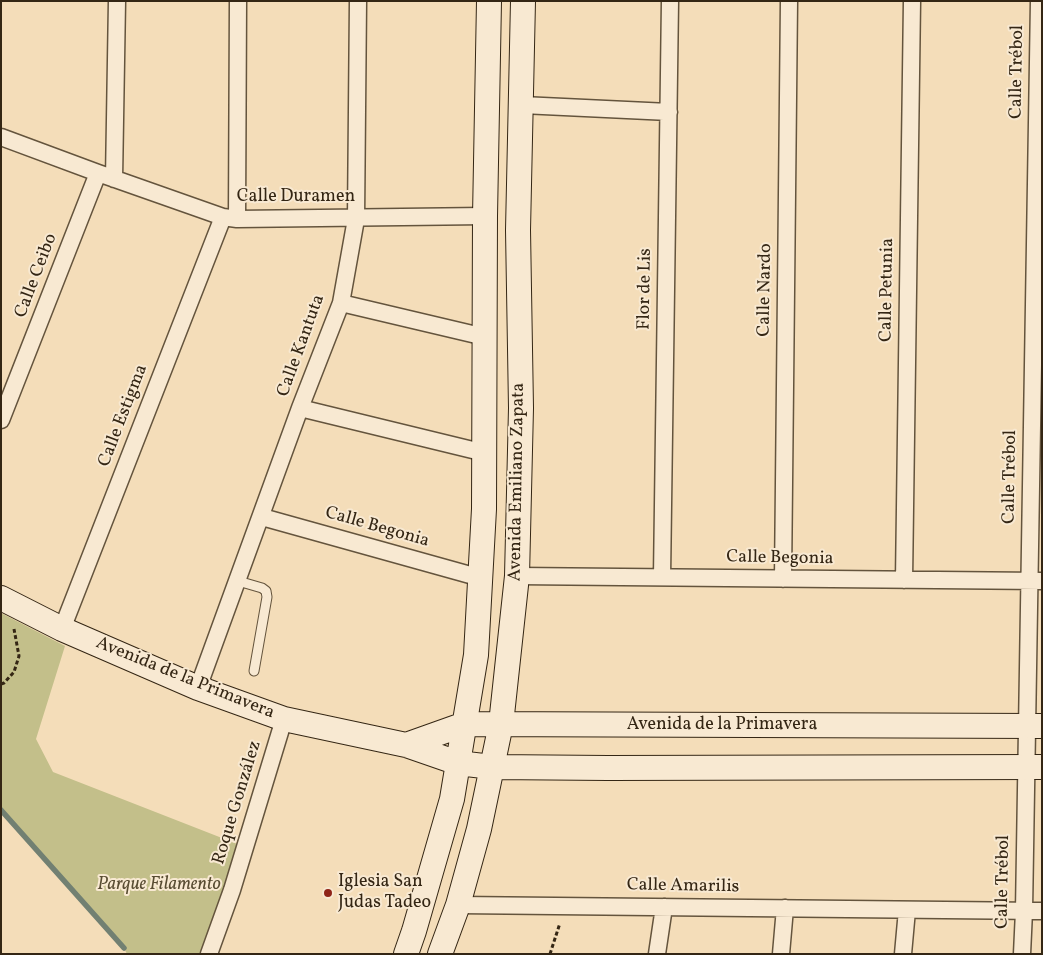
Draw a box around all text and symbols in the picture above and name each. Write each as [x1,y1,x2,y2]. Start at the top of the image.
street label: Calle Trébol [1006,25,1030,119]
street label: Calle Duramen [237,187,355,209]
street label: Calle Ceibo [11,231,63,321]
street label: Calle Petunia [876,238,900,342]
street label: Calle Nardo [754,243,778,337]
street label: Flor de Lis [634,248,658,330]
street label: Calle Kantuta [274,292,330,400]
street label: Calle Estigma [95,362,153,470]
street label: Avenida Emiliano Zapata [505,382,531,582]
street label: Calle Trébol [999,430,1023,524]
street label: Calle Begonia [322,503,432,553]
street label: Calle Begonia [726,547,834,571]
street label: Avenida de la Primavera [93,633,277,725]
street label: Avenida de la Primavera [627,715,817,737]
street label: Roque González [209,739,267,867]
street label: Calle Trébol [992,835,1016,929]
place label: Iglesia San Judas Tadeo [338,872,431,914]
park label: Parque Filamento [97,875,221,897]
street label: Calle Amarilis [626,875,740,899]
marker: Iglesia San Judas Tadeo [322,887,334,899]

